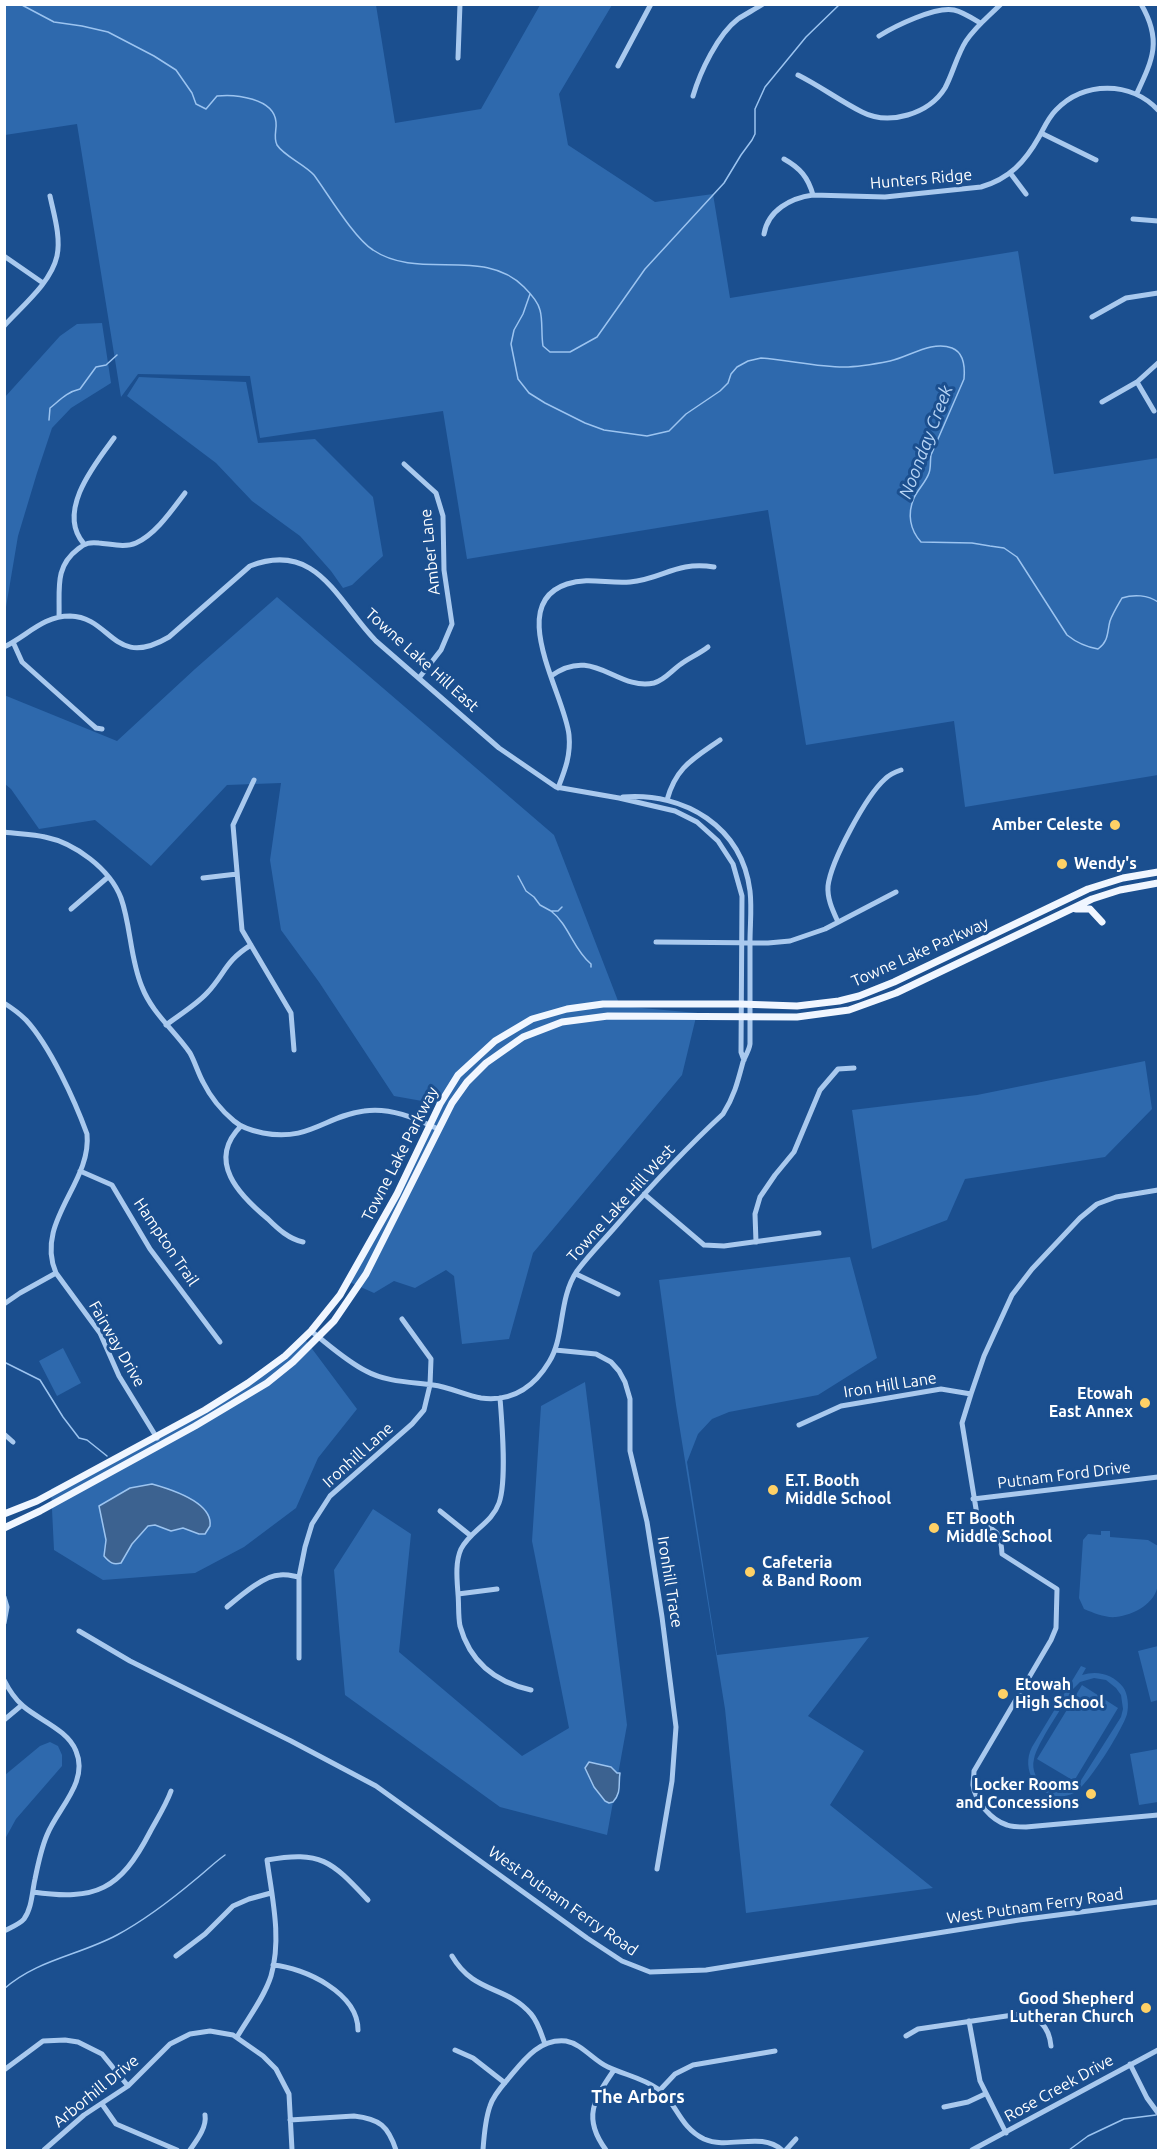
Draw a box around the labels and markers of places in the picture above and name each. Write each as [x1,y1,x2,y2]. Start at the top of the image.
place label: Amber Celeste [992,815,1103,835]
marker: Amber Celeste [1108,818,1122,832]
place label: Wendy's [1074,854,1137,874]
marker: Wendy's [1055,857,1069,871]
place label: Etowah East Annex [1049,1384,1133,1422]
marker: Etowah East Annex [1138,1396,1152,1410]
place label: E.T. Booth Middle School [785,1471,891,1509]
marker: E.T. Booth Middle School [766,1483,780,1497]
place label: ET Booth Middle School [946,1509,1052,1547]
marker: ET Booth Middle School [927,1521,941,1535]
place label: Cafeteria & Band Room [762,1553,862,1591]
marker: Cafeteria & Band Room [743,1565,757,1579]
place label: Etowah High School [1015,1675,1104,1713]
marker: Etowah High School [996,1687,1010,1701]
place label: Locker Rooms and Concessions [956,1775,1079,1813]
marker: Locker Rooms and Concessions [1084,1787,1098,1801]
place label: Good Shepherd Lutheran Church [1009,1989,1134,2027]
marker: Good Shepherd Lutheran Church [1139,2001,1153,2015]

